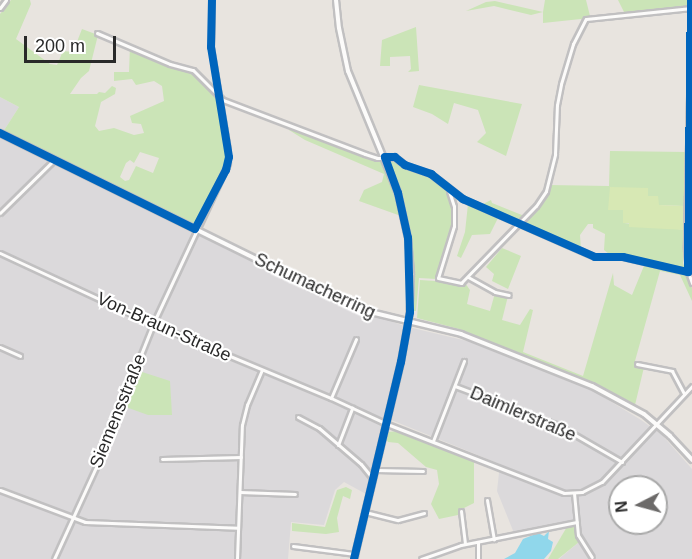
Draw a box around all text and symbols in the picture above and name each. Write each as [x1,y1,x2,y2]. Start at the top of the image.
scale bar [27,24,118,62]
text: 200 m [35,36,85,56]
street label: Schumacherring [251,249,379,323]
street label: Von-Braun-Straße [93,288,235,366]
street label: Siemensstraße [85,351,151,471]
street label: Daimlerstraße [467,382,579,446]
north arrow [608,475,668,535]
text: N [613,500,631,513]

